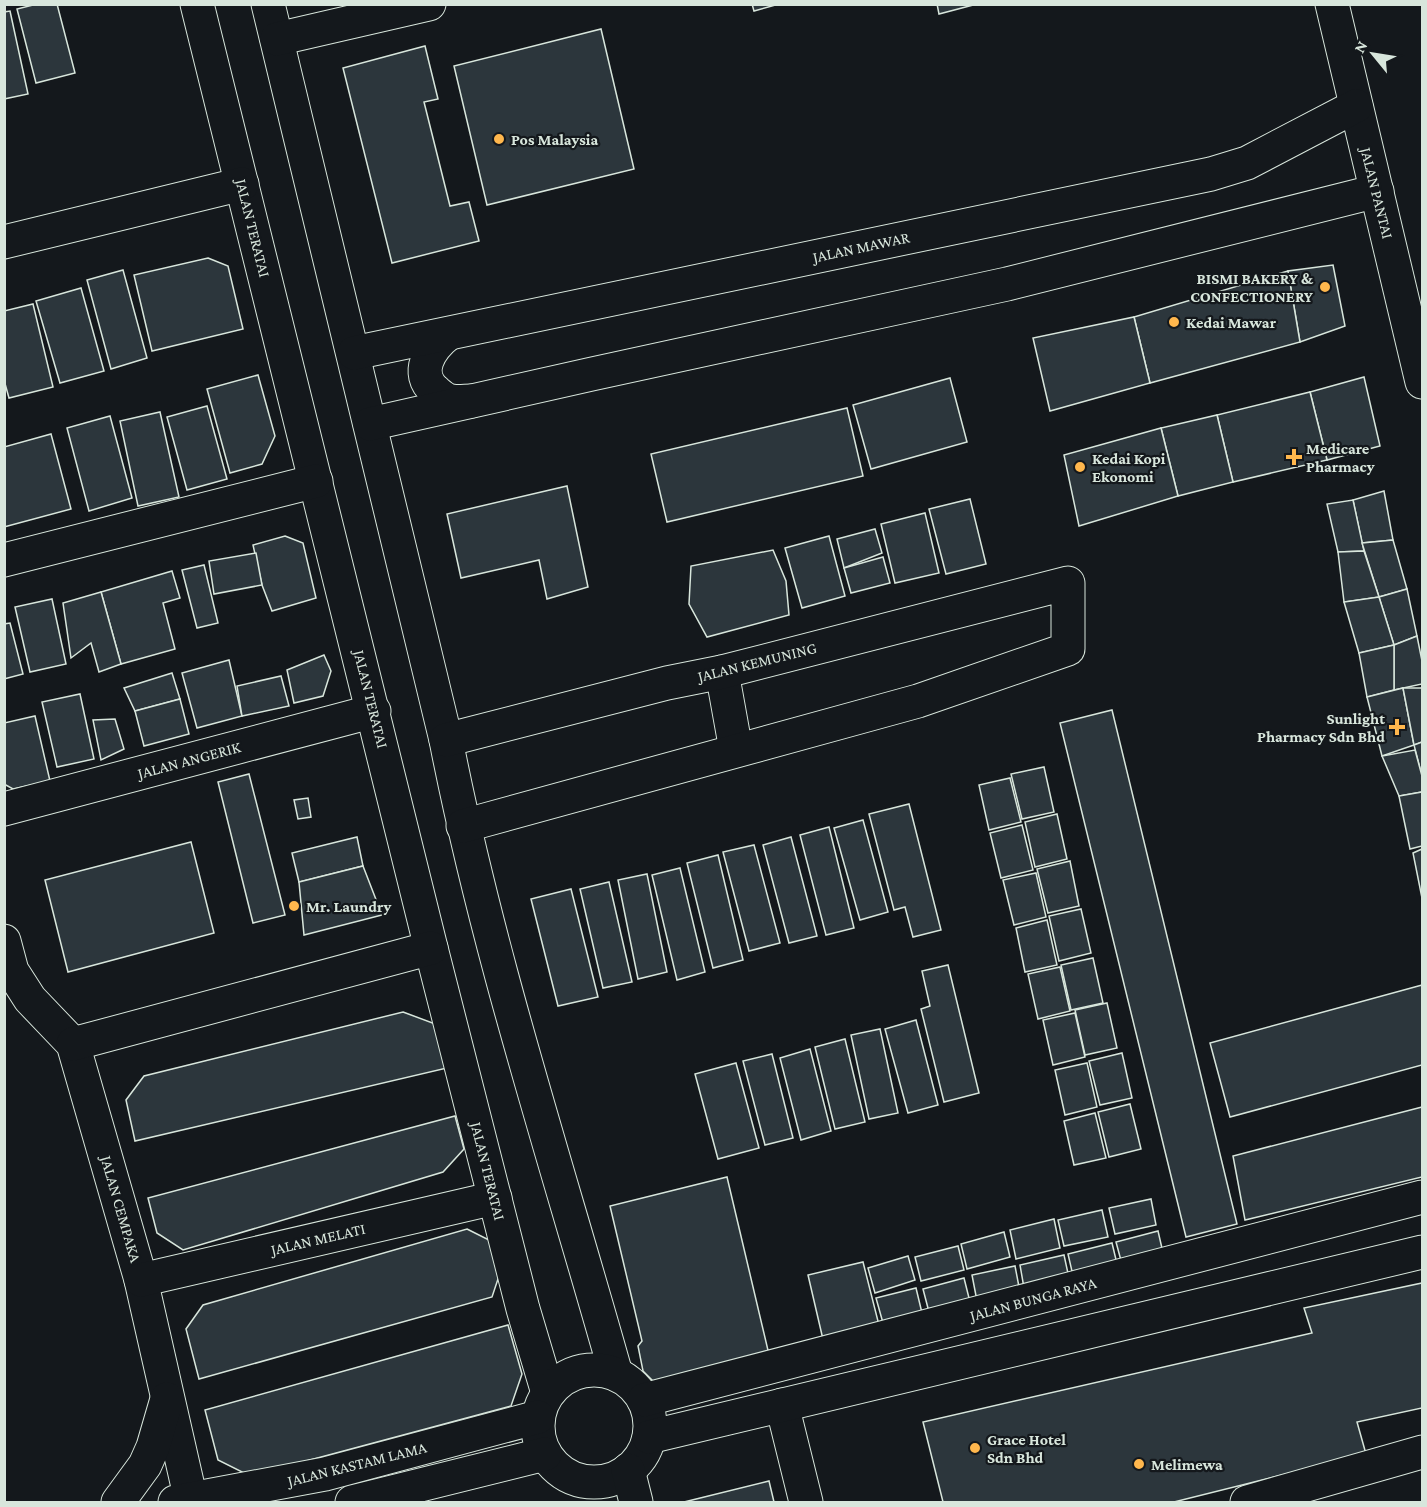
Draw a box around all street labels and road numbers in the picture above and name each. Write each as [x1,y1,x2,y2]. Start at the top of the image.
street label: JALAN PANTAI [1356,144,1397,241]
street label: JALAN TERATAI [231,175,273,279]
street label: JALAN MAWAR [809,228,911,267]
street label: JALAN KEMUNING [694,639,819,686]
street label: JALAN TERATAI [349,646,391,750]
street label: JALAN ANGERIK [134,738,243,783]
street label: JALAN TERATAI [466,1118,508,1222]
street label: JALAN CEMPAKA [96,1152,145,1266]
street label: JALAN MELATI [267,1220,367,1260]
street label: JALAN BUNGA RAYA [966,1274,1099,1326]
street label: JALAN KASTAM LAMA [284,1438,429,1491]

